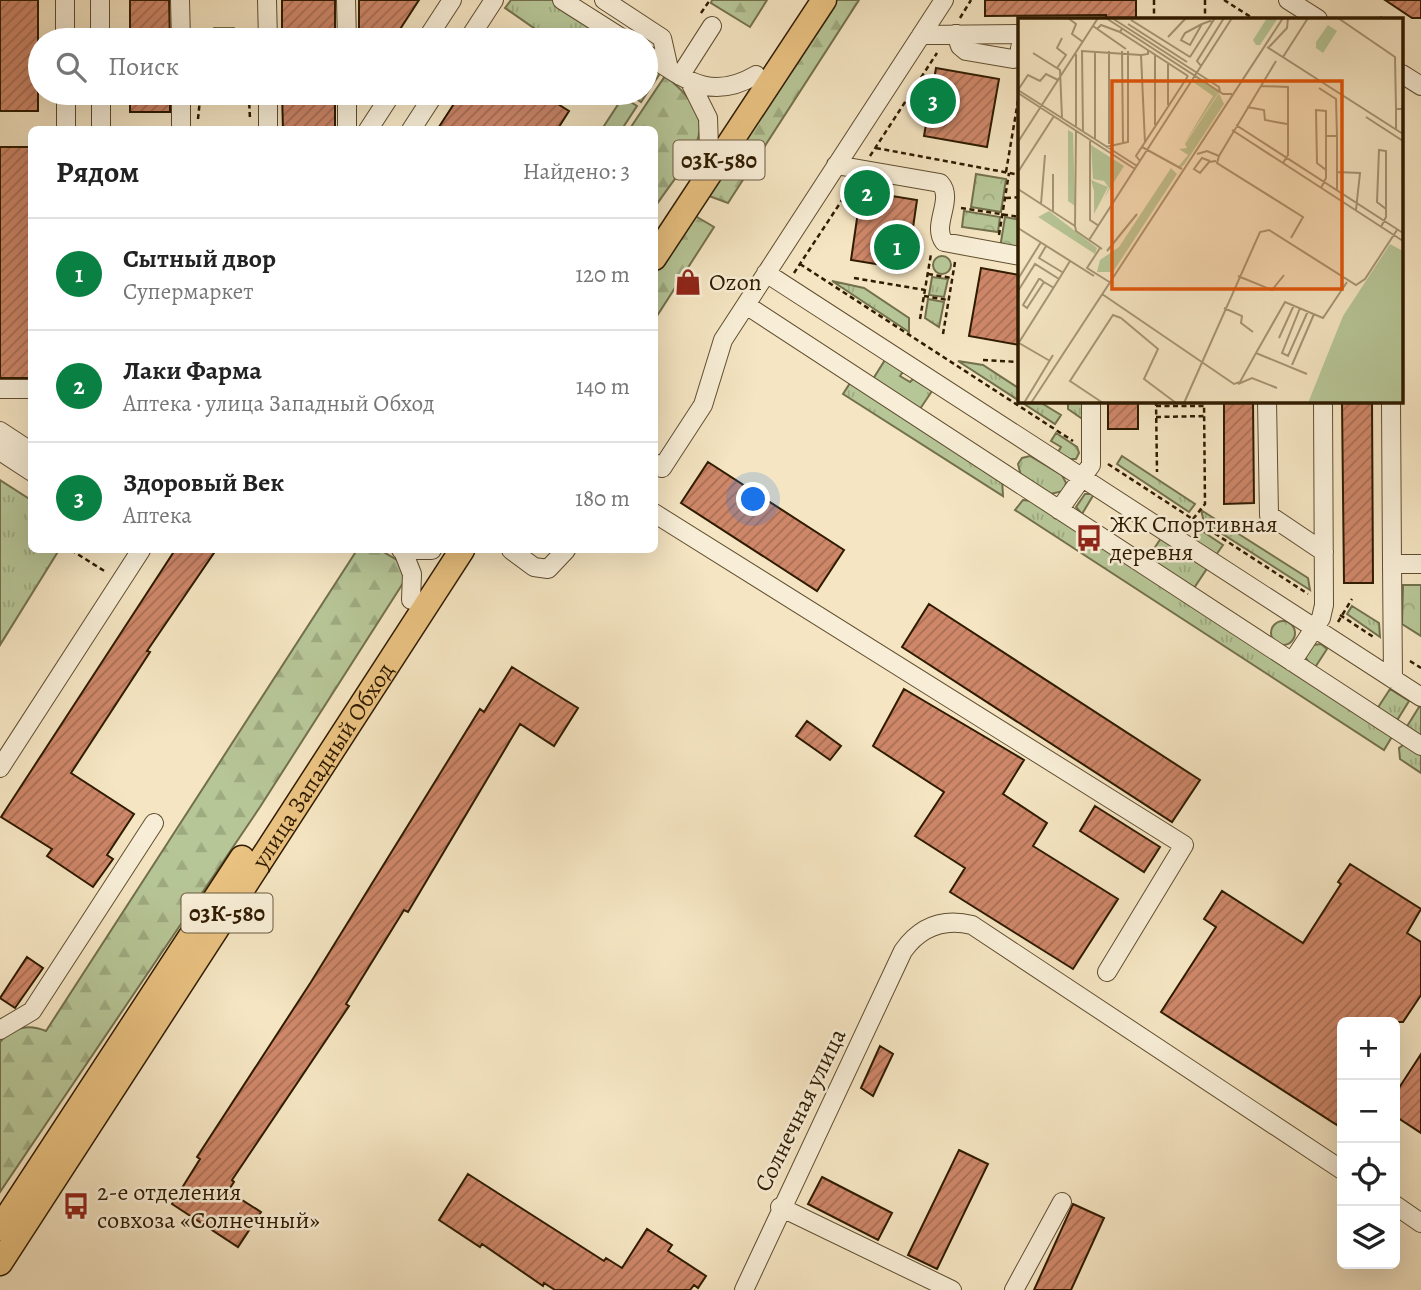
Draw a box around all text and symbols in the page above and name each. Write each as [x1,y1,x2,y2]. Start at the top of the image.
inset map [1018,18,1404,402]
search box [28,28,658,105]
icon: search [52,48,90,86]
text: Поиск [108,49,179,84]
pin: 3 [910,75,956,127]
road number: 03К-580 [674,140,764,180]
text: Рядом [56,152,139,192]
text: Найдено: 3 [523,156,630,187]
pin: 2 [844,167,890,219]
pin: 1 [874,221,920,273]
text: Сытный двор [123,241,276,276]
text: 1 [75,259,83,290]
text: 120 m [575,259,630,290]
place label: Ozon [709,266,762,298]
shop icon: Ozon [673,267,703,297]
text: Супермаркет [123,276,254,307]
text: Лаки Фарма [123,353,262,388]
text: 2 [73,371,85,402]
text: 140 m [576,371,630,402]
text: Аптека · улица Западный Обход [123,388,435,419]
text: Здоровый Век [123,465,284,500]
your location [736,482,770,516]
text: 3 [74,483,84,514]
text: 180 m [575,483,630,514]
text: Аптека [123,500,192,531]
place label: ЖК Спортивная деревня [1109,508,1278,568]
bus stop icon: ЖК Спортивная деревня [1074,523,1104,553]
street label: улица Западный Обход [243,656,401,875]
road number: 03К-580 [182,893,272,932]
map controls [1337,1017,1400,1269]
button: + [1337,1017,1400,1080]
street label: Солнечная улица [747,1023,853,1197]
button: − [1337,1080,1400,1143]
button: locate [1337,1143,1400,1206]
place label: 2-е отделения совхоза «Солнечный» [97,1176,320,1236]
bus stop icon: 2-е отделения совхоза «Солнечный» [61,1191,91,1221]
button: layers [1337,1206,1400,1269]

